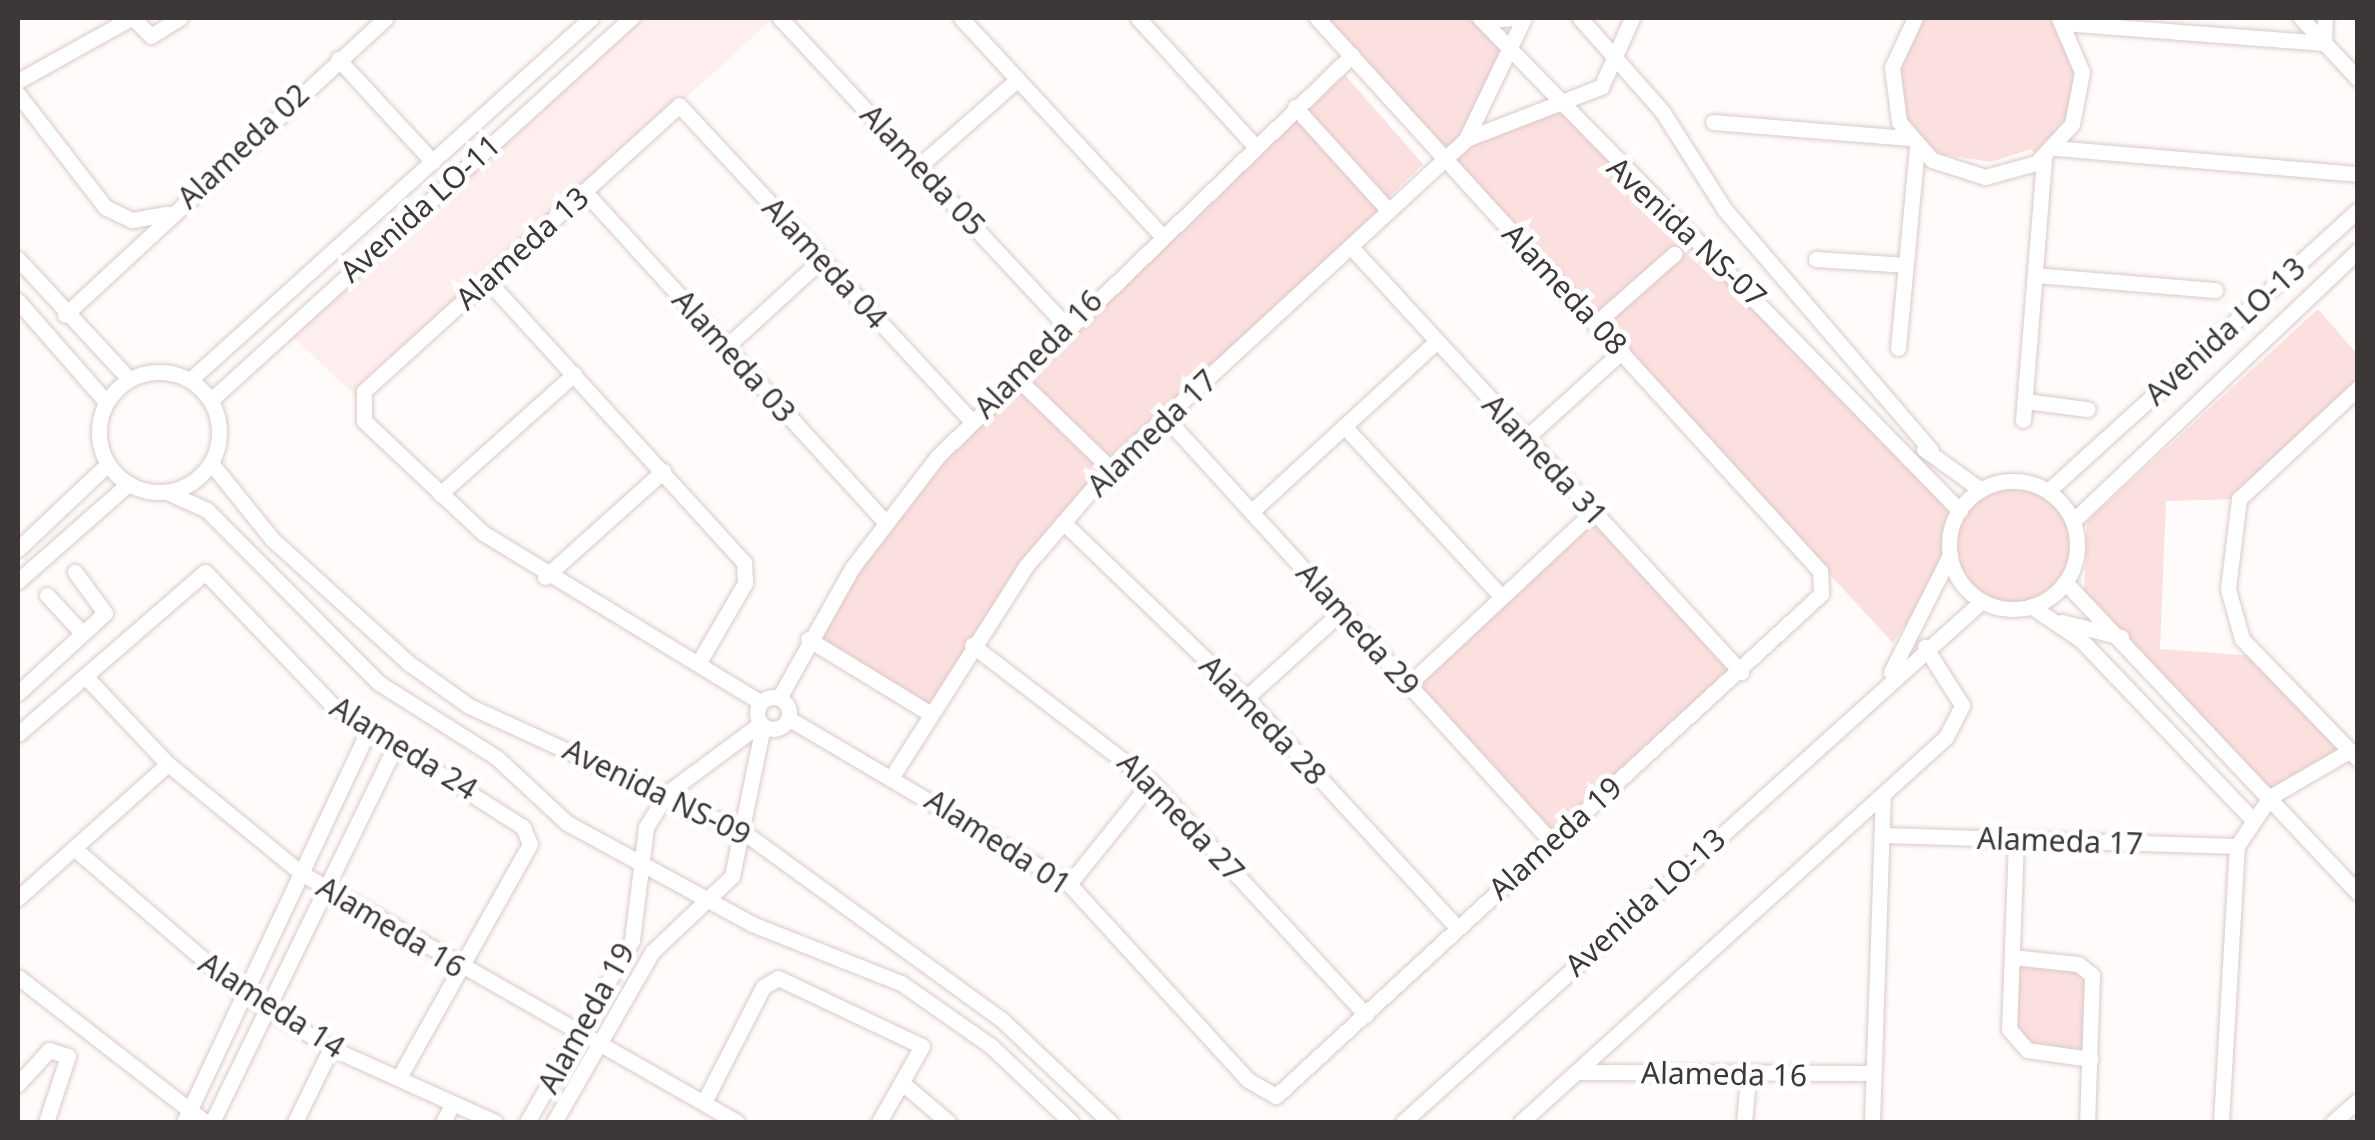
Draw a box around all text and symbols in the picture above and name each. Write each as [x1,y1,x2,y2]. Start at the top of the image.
street label: Alameda 02 [170,76,316,216]
street label: Alameda 05 [853,97,993,243]
street label: Avenida LO-11 [332,127,508,289]
street label: Avenida NS-07 [1600,149,1774,315]
street label: Alameda 13 [448,179,596,317]
street label: Alameda 04 [755,190,895,336]
street label: Alameda 08 [1495,216,1635,362]
street label: Avenida LO-13 [2137,250,2313,412]
street label: Alameda 03 [665,282,803,430]
street label: Alameda 16 [967,283,1109,425]
street label: Alameda 17 [1080,362,1224,504]
street label: Alameda 31 [1475,387,1615,533]
street label: Alameda 29 [1289,555,1427,703]
street label: Alameda 28 [1192,648,1334,792]
street label: Alameda 24 [324,689,484,807]
street label: Avenida NS-09 [557,731,757,853]
street label: Alameda 27 [1110,745,1252,889]
street label: Alameda 19 [1481,769,1629,907]
street label: Alameda 01 [919,782,1077,902]
street label: Alameda 17 [1976,820,2144,862]
street label: Avenida LO-13 [1557,821,1733,983]
street label: Alameda 16 [311,869,471,985]
street label: Alameda 19 [530,937,642,1099]
street label: Alameda 14 [193,945,351,1065]
street label: Alameda 16 [1641,1055,1807,1093]

